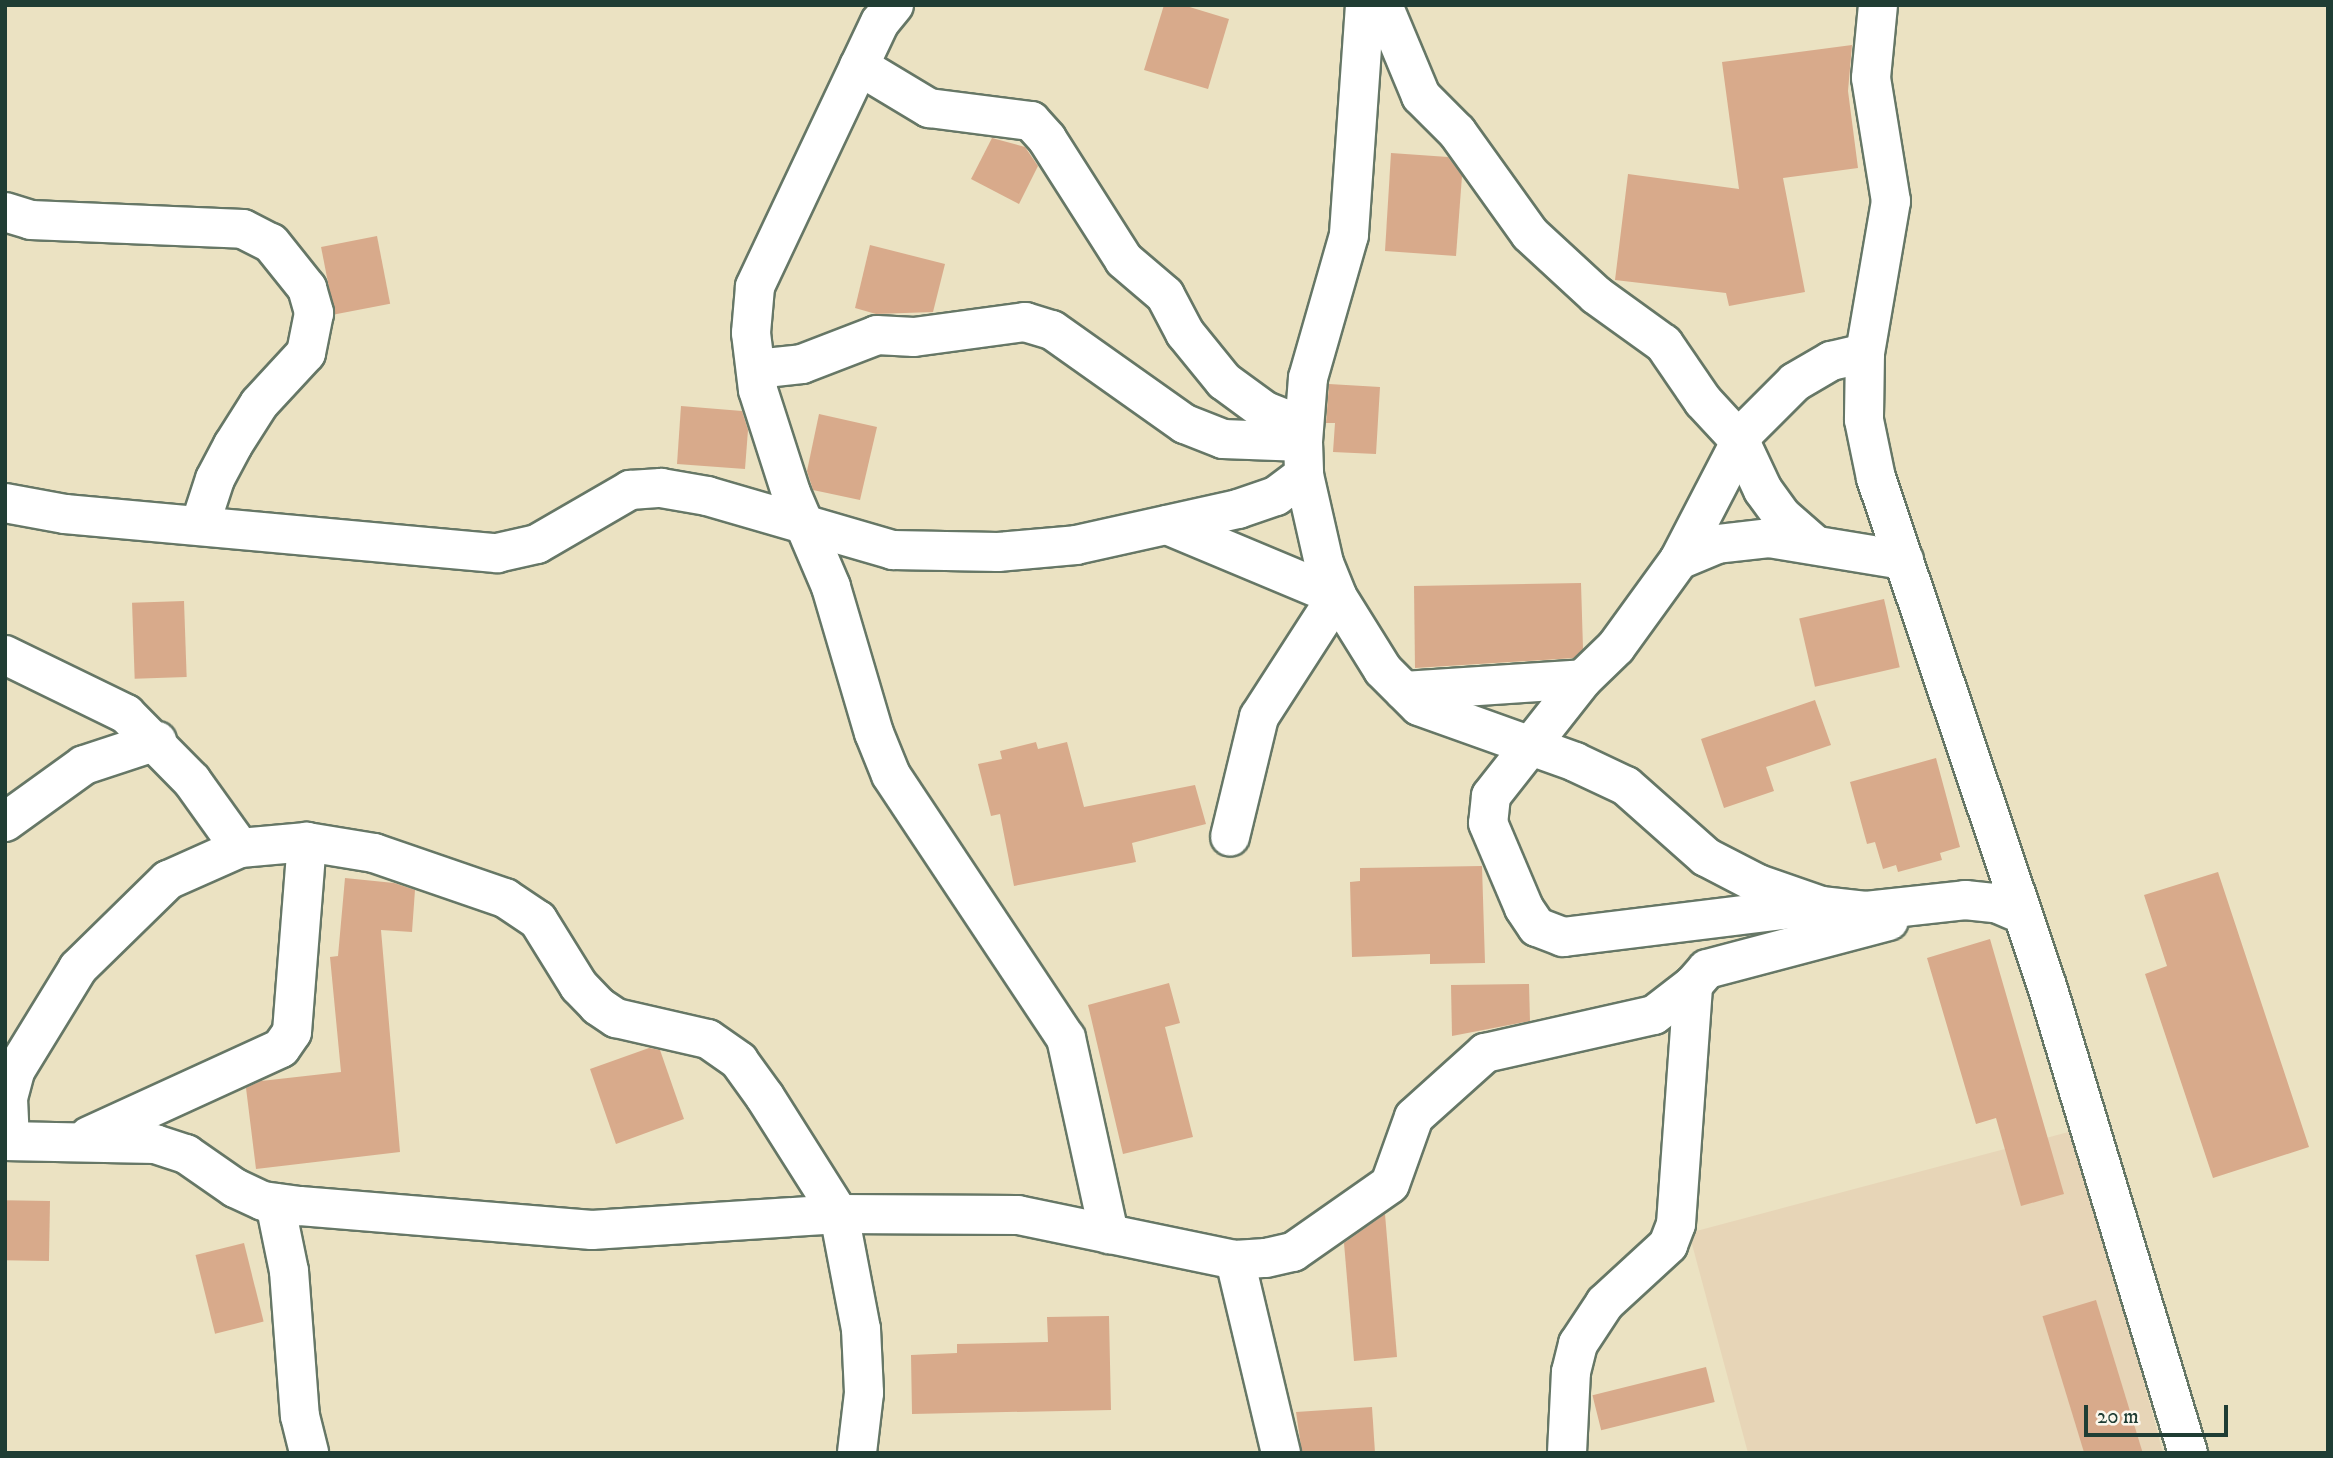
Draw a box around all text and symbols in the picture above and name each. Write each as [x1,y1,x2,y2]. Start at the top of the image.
scale bar [2088,1392,2232,1436]
text: 20 m [2097,1404,2139,1430]

